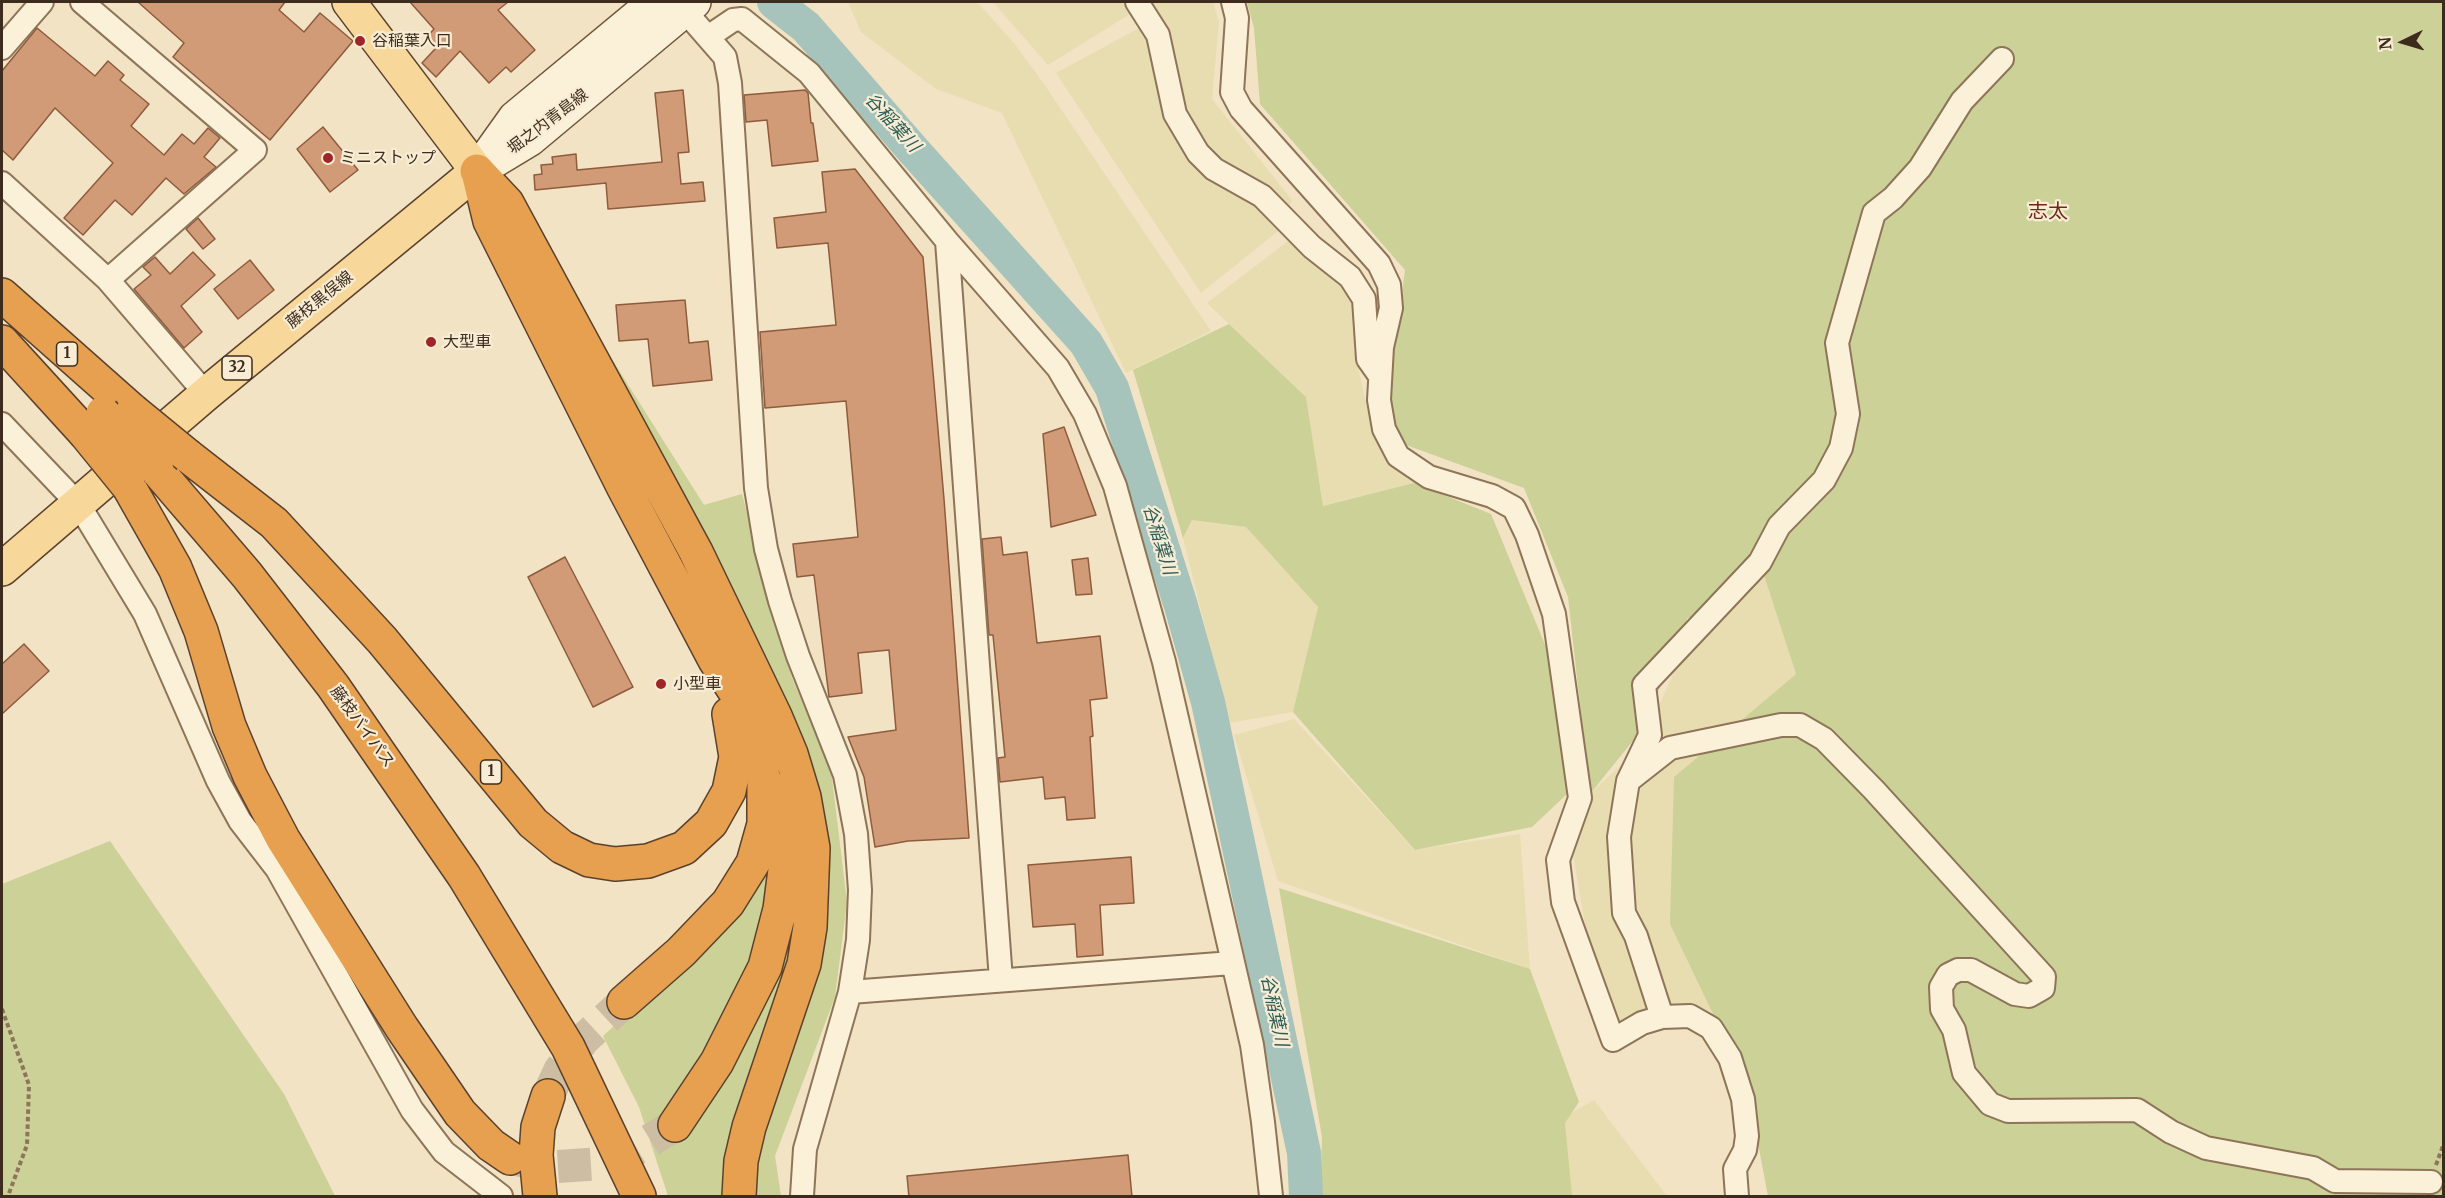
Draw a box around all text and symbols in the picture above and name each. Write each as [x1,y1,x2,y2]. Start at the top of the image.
north arrow [2373,12,2433,72]
place label: 谷稲葉入口 [372,31,452,51]
marker: 谷稲葉入口 [353,34,367,48]
text: N [2375,36,2396,51]
street label: 堀之内青島線 [504,85,592,159]
water label: 谷稲葉川 [860,89,924,157]
place label: ミニストップ [340,148,436,168]
marker: ミニストップ [321,151,335,165]
district label: 志太 [2028,200,2068,224]
street label: 藤枝黒俣線 [283,267,357,333]
place label: 大型車 [443,332,491,352]
marker: 大型車 [424,335,438,349]
road number: 1 [56,342,78,366]
road number: 32 [222,356,252,380]
water label: 谷稲葉川 [1138,502,1180,578]
place label: 小型車 [673,674,721,694]
marker: 小型車 [654,677,668,691]
street label: 藤枝バイパス [326,683,398,771]
road number: 1 [480,760,502,784]
water label: 谷稲葉川 [1256,974,1292,1048]

